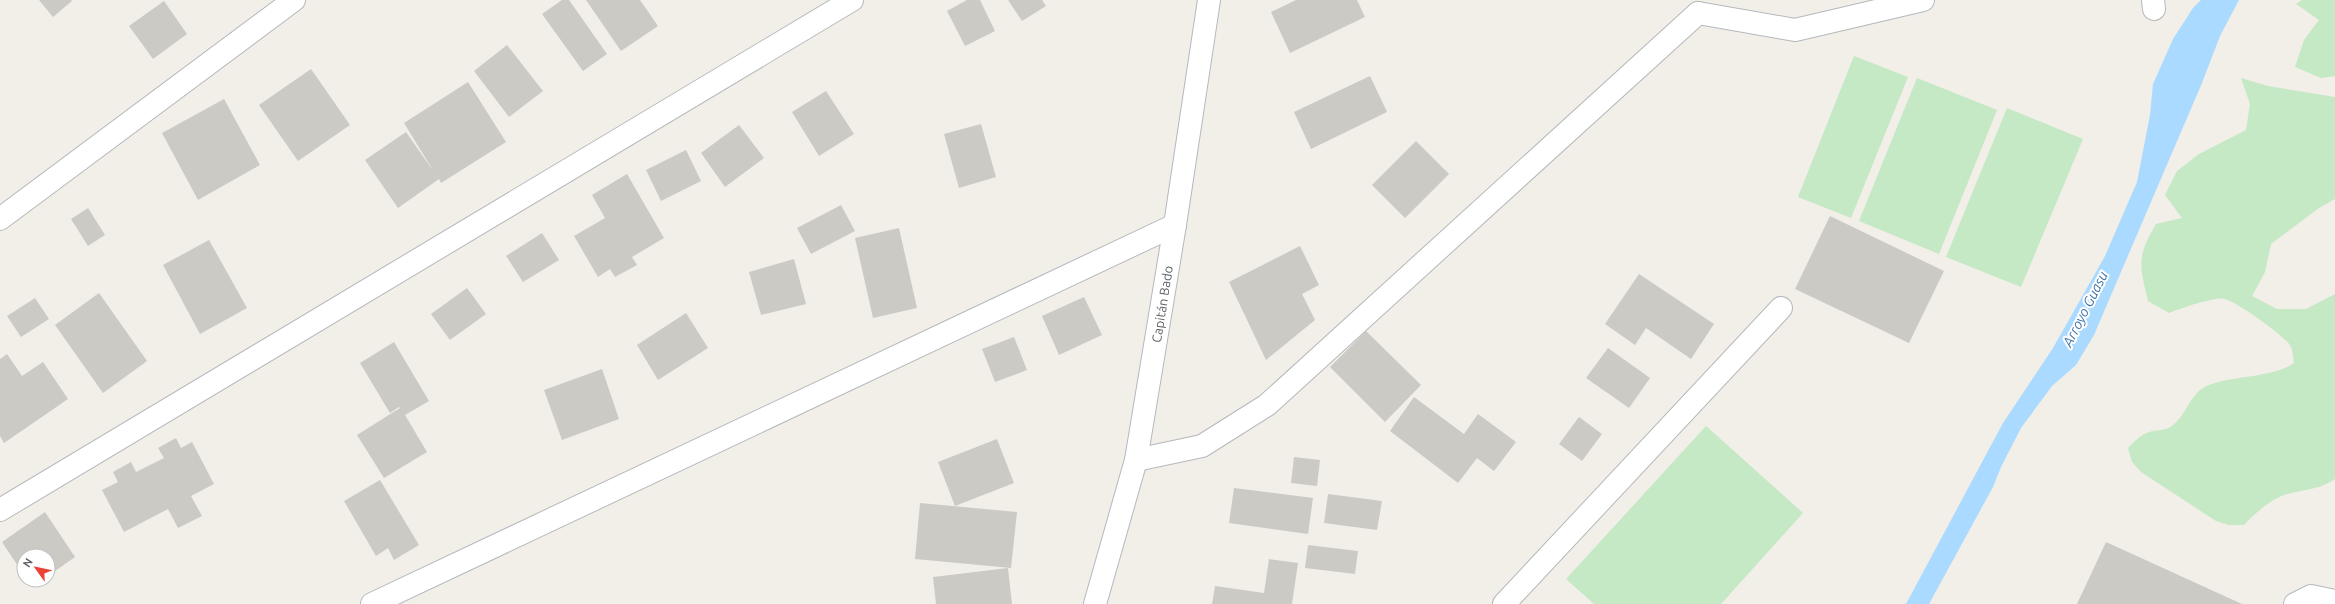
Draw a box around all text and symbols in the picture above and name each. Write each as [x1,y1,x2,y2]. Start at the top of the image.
street label: Capitán Bado [1149,265,1175,343]
water label: Arroyo Guasu [2059,268,2111,350]
north arrow [16,548,56,588]
text: N [20,556,35,569]

